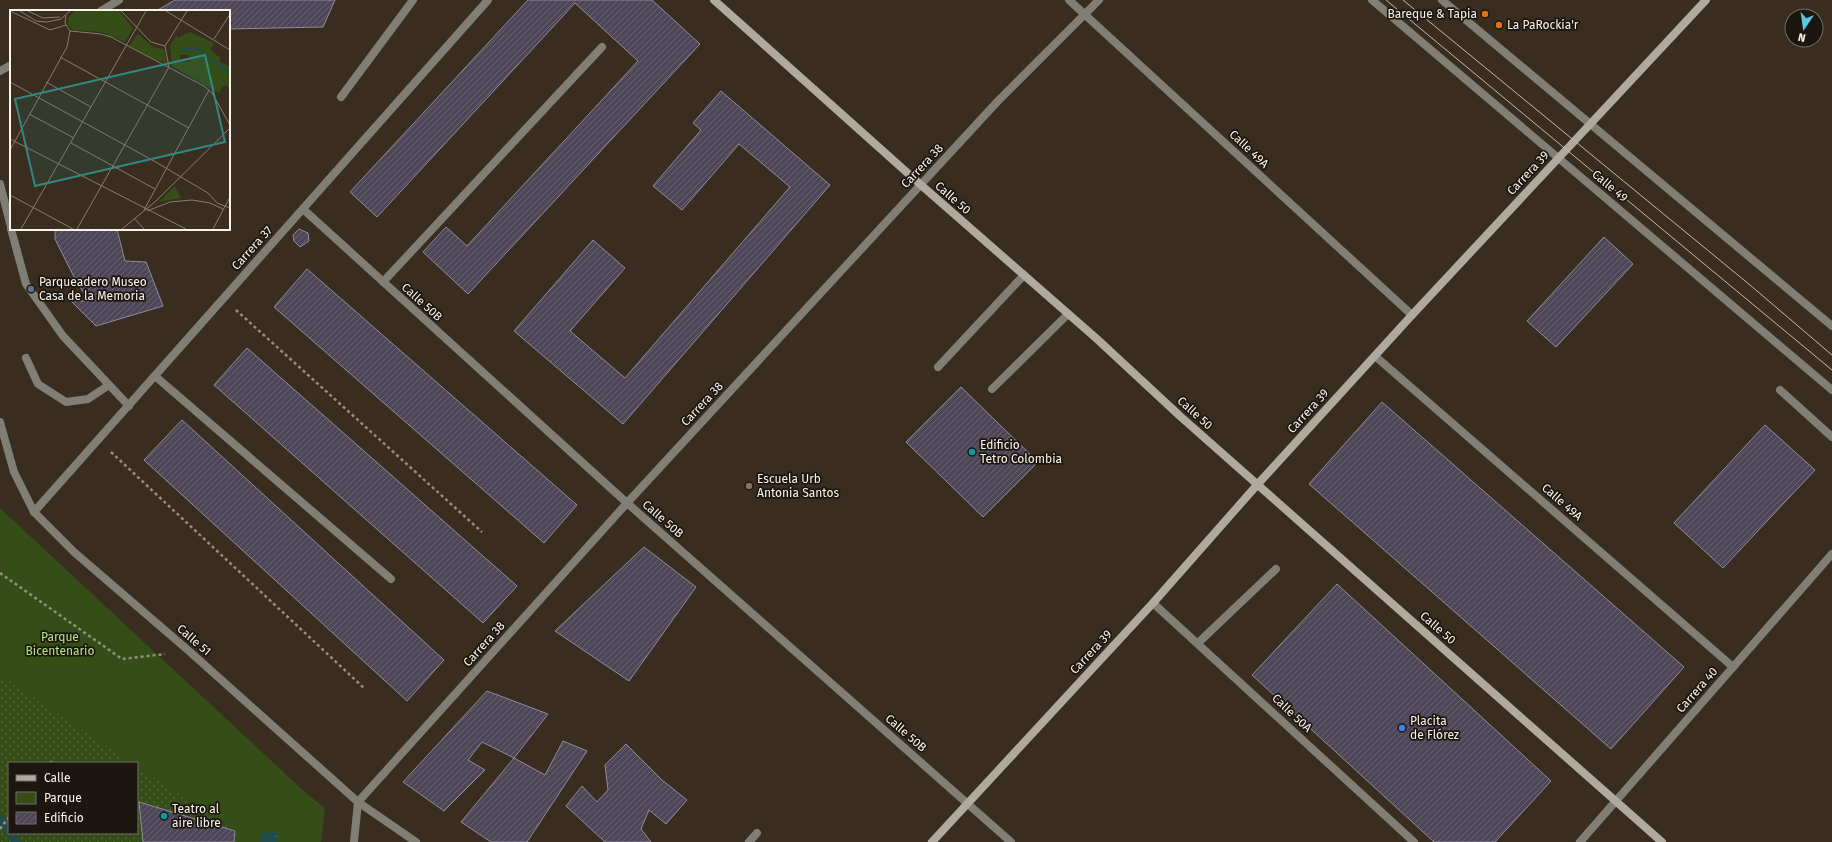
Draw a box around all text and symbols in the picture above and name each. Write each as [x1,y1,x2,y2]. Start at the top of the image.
place label: Bareque & Tapia [1387,7,1477,21]
north arrow [1784,8,1824,48]
marker: Bareque & Tapia [1480,9,1490,19]
inset map [10,10,230,230]
place label: La PaRockia'r [1507,18,1579,32]
marker: La PaRockia'r [1494,20,1504,30]
text: N [1797,30,1807,44]
street label: Calle 49A [1226,127,1272,171]
street label: Carrera 38 [898,141,946,191]
street label: Carrera 39 [1504,148,1552,198]
street label: Calle 49 [1589,167,1631,205]
street label: Calle 50 [932,179,974,217]
street label: Carrera 37 [229,223,275,273]
place label: Parqueadero Museo Casa de la Memoria [39,275,147,303]
street label: Calle 50B [399,280,445,324]
marker: Parqueadero Museo Casa de la Memoria [26,284,36,294]
street label: Carrera 38 [678,379,726,429]
street label: Carrera 39 [1285,386,1331,436]
street label: Calle 50 [1175,394,1216,433]
place label: Edificio Tetro Colombia [980,438,1062,466]
marker: Edificio Tetro Colombia [967,447,977,457]
place label: Escuela Urb Antonia Santos [757,472,839,500]
marker: Escuela Urb Antonia Santos [744,481,754,491]
street label: Calle 49A [1539,481,1585,523]
street label: Calle 50B [640,497,686,541]
street label: Calle 50 [1417,609,1459,647]
street label: Carrera 38 [460,619,508,669]
street label: Calle 51 [174,621,214,659]
street label: Carrera 39 [1067,627,1115,677]
park label: Parque Bicentenario [25,630,95,658]
street label: Carrera 40 [1673,664,1721,716]
street label: Calle 50A [1269,691,1315,735]
street label: Calle 50B [883,711,929,755]
place label: Placita de Flórez [1410,714,1459,742]
marker: Placita de Flórez [1397,723,1407,733]
legend [8,762,138,834]
text: Calle [44,771,71,785]
text: Parque [44,791,82,805]
place label: Teatro al aire libre [172,802,221,830]
text: Edificio [44,811,84,825]
marker: Teatro al aire libre [159,811,169,821]

